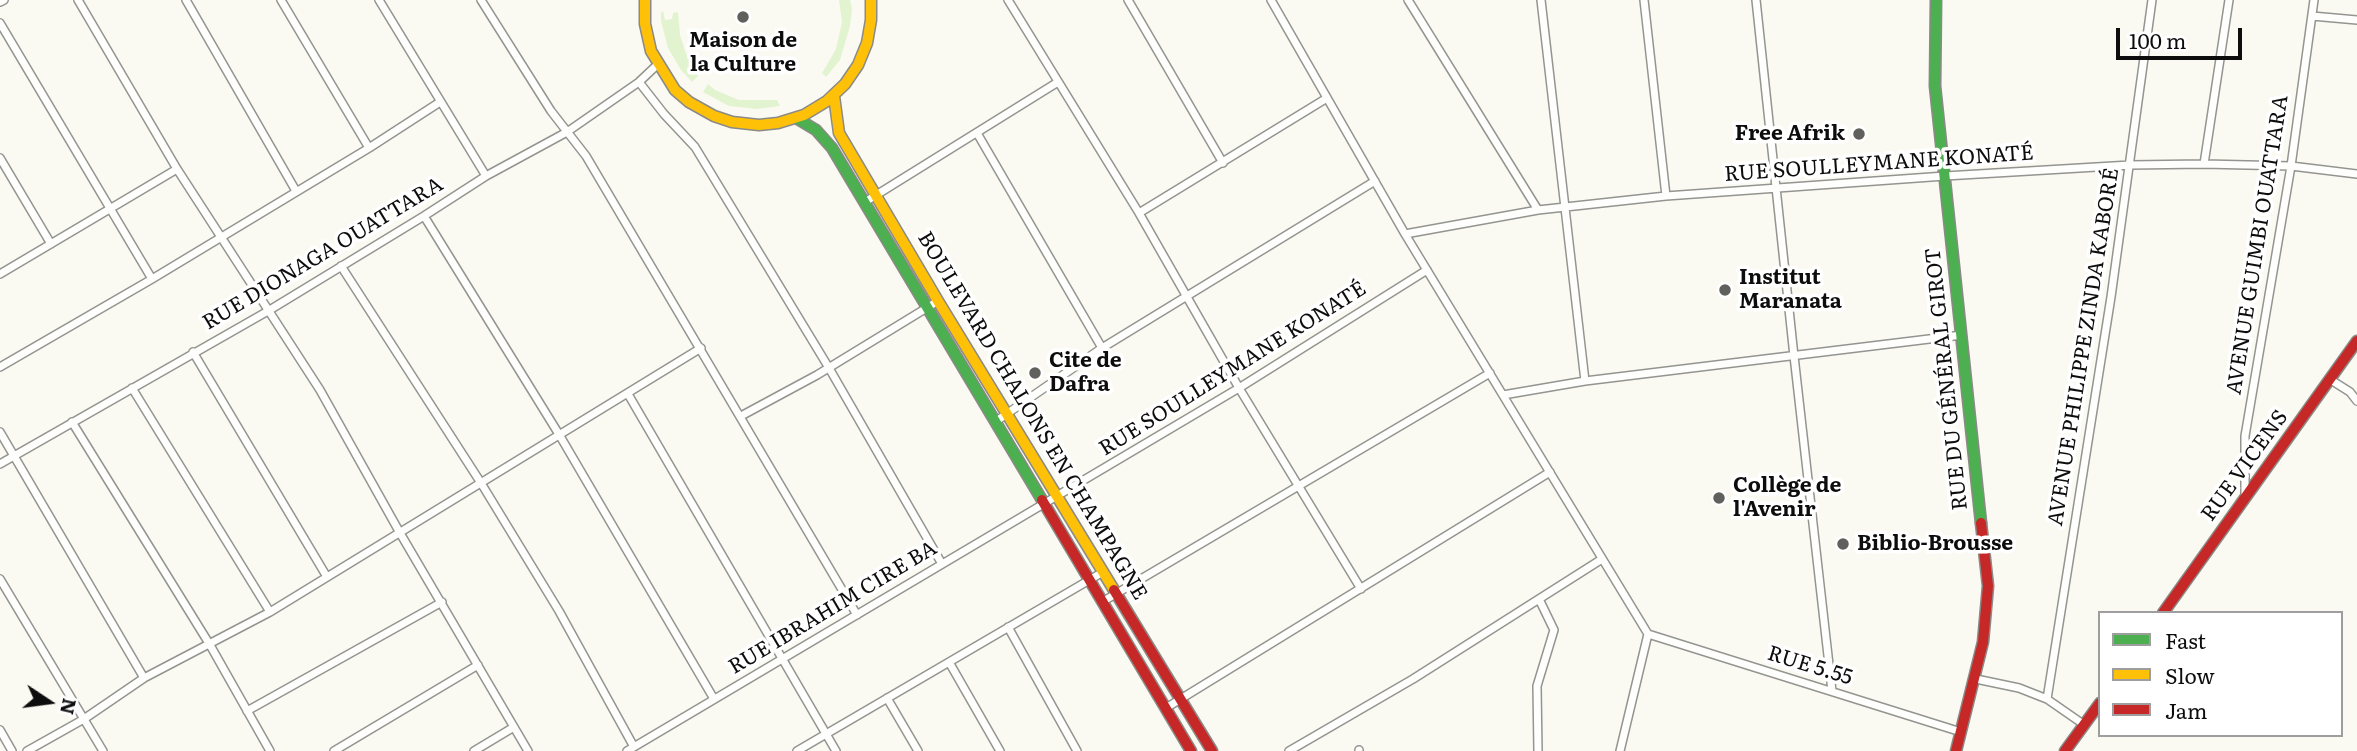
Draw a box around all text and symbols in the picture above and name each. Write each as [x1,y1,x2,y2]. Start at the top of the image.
marker: Maison de la Culture [735,9,751,25]
scale bar [2119,14,2245,58]
text: 100 m [2129,24,2186,55]
place label: Maison de la Culture [689,28,797,78]
street label: AVENUE GUIMBI OUATTARA [2222,93,2294,397]
place label: Free Afrik [1735,121,1845,147]
marker: Free Afrik [1851,126,1867,142]
street label: RUE SOULLEYMANE KONATÉ [1724,141,2034,187]
street label: AVENUE PHILIPPE ZINDA KABORÉ [2043,166,2125,528]
street label: RUE DIONAGA OUATTARA [198,172,448,336]
street label: BOULEVARD CHALONS EN CHAMPAGNE [912,227,1152,605]
street label: RUE DU GÉNÉRAL GIROT [1921,247,1973,511]
place label: Institut Maranata [1739,265,1842,315]
street label: RUE SOULLEYMANE KONATÉ [1095,276,1371,462]
marker: Institut Maranata [1717,282,1733,298]
place label: Cite de Dafra [1049,348,1122,398]
marker: Cite de Dafra [1027,365,1043,381]
street label: RUE VICENS [2196,406,2294,526]
place label: Collège de l'Avenir [1733,473,1841,523]
marker: Collège de l'Avenir [1711,490,1727,506]
place label: Biblio-Brousse [1857,531,2013,557]
street label: RUE IBRAHIM CIRE BA [724,536,942,680]
marker: Biblio-Brousse [1835,536,1851,552]
legend [2098,611,2343,737]
text: Fast [2165,624,2206,655]
street label: RUE 5.55 [1764,641,1856,691]
text: Slow [2165,659,2215,690]
north arrow [14,667,84,737]
text: Jam [2165,694,2207,725]
text: N [54,696,85,718]

